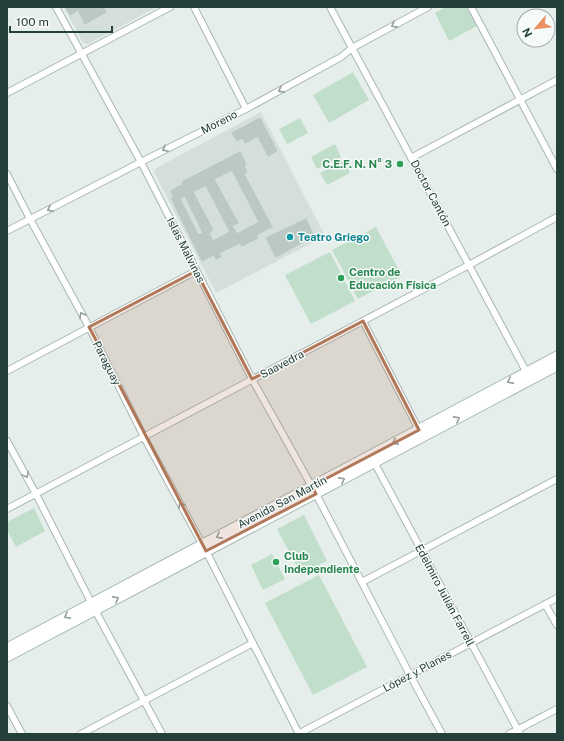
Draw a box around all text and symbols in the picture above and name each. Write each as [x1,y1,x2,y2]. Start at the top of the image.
scale bar [10,8,112,34]
north arrow [516,8,556,48]
text: 100 m [16,15,49,29]
one-way arrow [390,21,398,28]
text: N [520,26,534,39]
one-way arrow [278,85,285,92]
street label: Moreno [199,108,239,136]
one-way arrow [162,144,170,152]
place label: C.E.F. N. N° 3 [322,158,392,170]
street label: Doctor Cantón [408,158,454,228]
marker: C.E.F. N. N° 3 [395,159,405,169]
one-way arrow [47,204,54,212]
street label: Islas Malvinas [164,215,208,285]
place label: Teatro Griego [298,231,369,243]
marker: Teatro Griego [285,232,295,242]
place label: Centro de Educación Física [349,266,436,291]
marker: Centro de Educación Física [336,273,346,283]
one-way arrow [80,312,87,319]
street label: Paraguay [91,339,123,387]
street label: Saavedra [258,347,306,381]
one-way arrow [507,376,514,384]
one-way arrow [453,416,460,424]
one-way arrow [392,437,400,445]
one-way arrow [21,471,28,478]
street label: Avenida San Martín [236,473,328,531]
one-way arrow [338,477,345,484]
one-way arrow [178,502,186,509]
one-way arrow [215,531,223,538]
street label: Edelmiro Julián Farrell [413,542,477,648]
place label: Club Independiente [284,550,360,575]
marker: Club Independiente [271,557,281,567]
one-way arrow [112,597,119,604]
one-way arrow [63,611,71,619]
street label: López y Planes [381,648,454,694]

